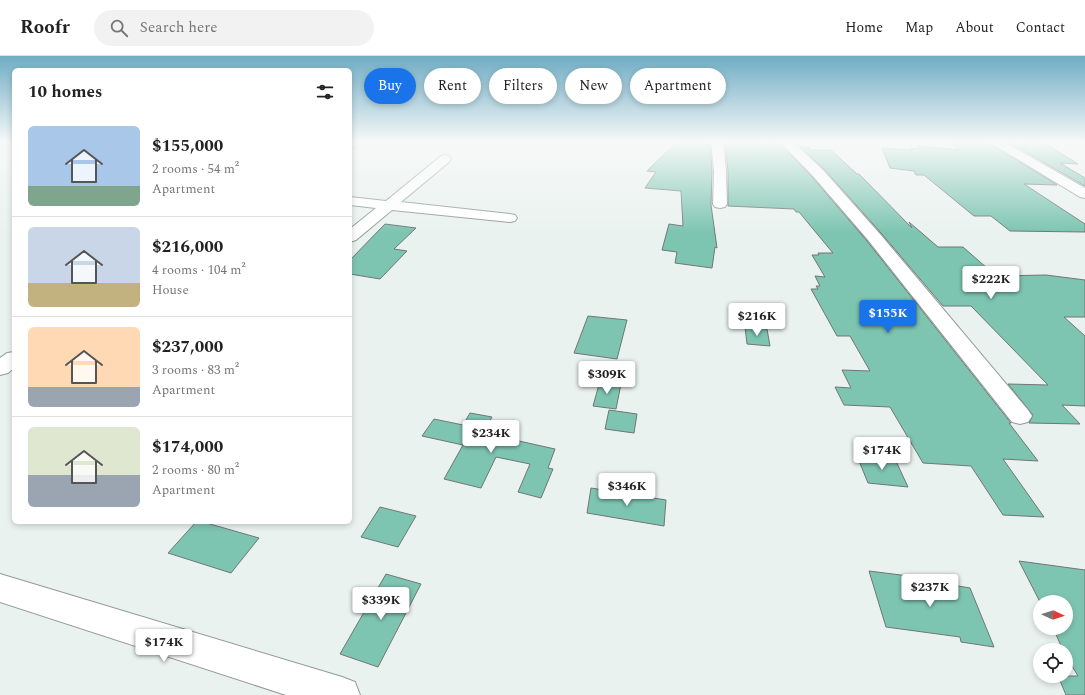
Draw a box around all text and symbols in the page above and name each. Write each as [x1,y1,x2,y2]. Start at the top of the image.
search box [94,10,374,46]
text: Roofr [20,13,70,42]
text: Search here [140,16,218,39]
icon: search [108,17,130,39]
text: Home [845,17,883,38]
text: Map [905,17,933,38]
text: About [955,17,994,38]
text: Contact [1016,17,1065,38]
chip: Buy [364,68,416,104]
chip: Rent [424,68,481,104]
chip: Filters [489,68,557,104]
chip: New [565,68,622,104]
chip: Apartment [630,68,726,104]
text: 10 homes [28,79,102,105]
icon: filters [314,81,336,103]
text: $155,000 [152,133,223,159]
icon: home [60,142,108,190]
text: 2 rooms · 54 m² [152,159,239,179]
text: Apartment [152,179,215,199]
text: $216,000 [152,234,223,260]
icon: home [60,243,108,291]
text: 4 rooms · 104 m² [152,260,246,280]
pin: $222K [963,266,1019,300]
text: $222K [971,269,1011,289]
text: House [152,280,189,300]
pin: $155K [860,300,916,334]
pin: $216K [729,303,785,337]
text: $155K [868,303,908,323]
text: $216K [737,306,777,326]
text: $237,000 [152,334,223,360]
icon: home [60,343,108,391]
text: 3 rooms · 83 m² [152,360,239,380]
pin: $309K [579,361,635,395]
text: $309K [587,364,627,384]
text: Apartment [152,380,215,400]
pin: $234K [463,420,519,454]
text: $234K [471,423,511,443]
text: $174,000 [152,434,223,460]
pin: $174K [854,437,910,471]
text: $174K [862,440,902,460]
icon: home [60,443,108,491]
text: 2 rooms · 80 m² [152,460,239,480]
pin: $346K [599,473,655,507]
text: $346K [607,476,647,496]
text: Apartment [152,480,215,500]
pin: $237K [902,574,958,608]
text: $237K [910,577,950,597]
pin: $339K [353,587,409,621]
text: $339K [361,590,401,610]
north arrow [1033,595,1073,635]
map controls [1033,595,1073,683]
pin: $174K [136,629,192,663]
text: $174K [144,632,184,652]
button: locate [1033,643,1073,683]

